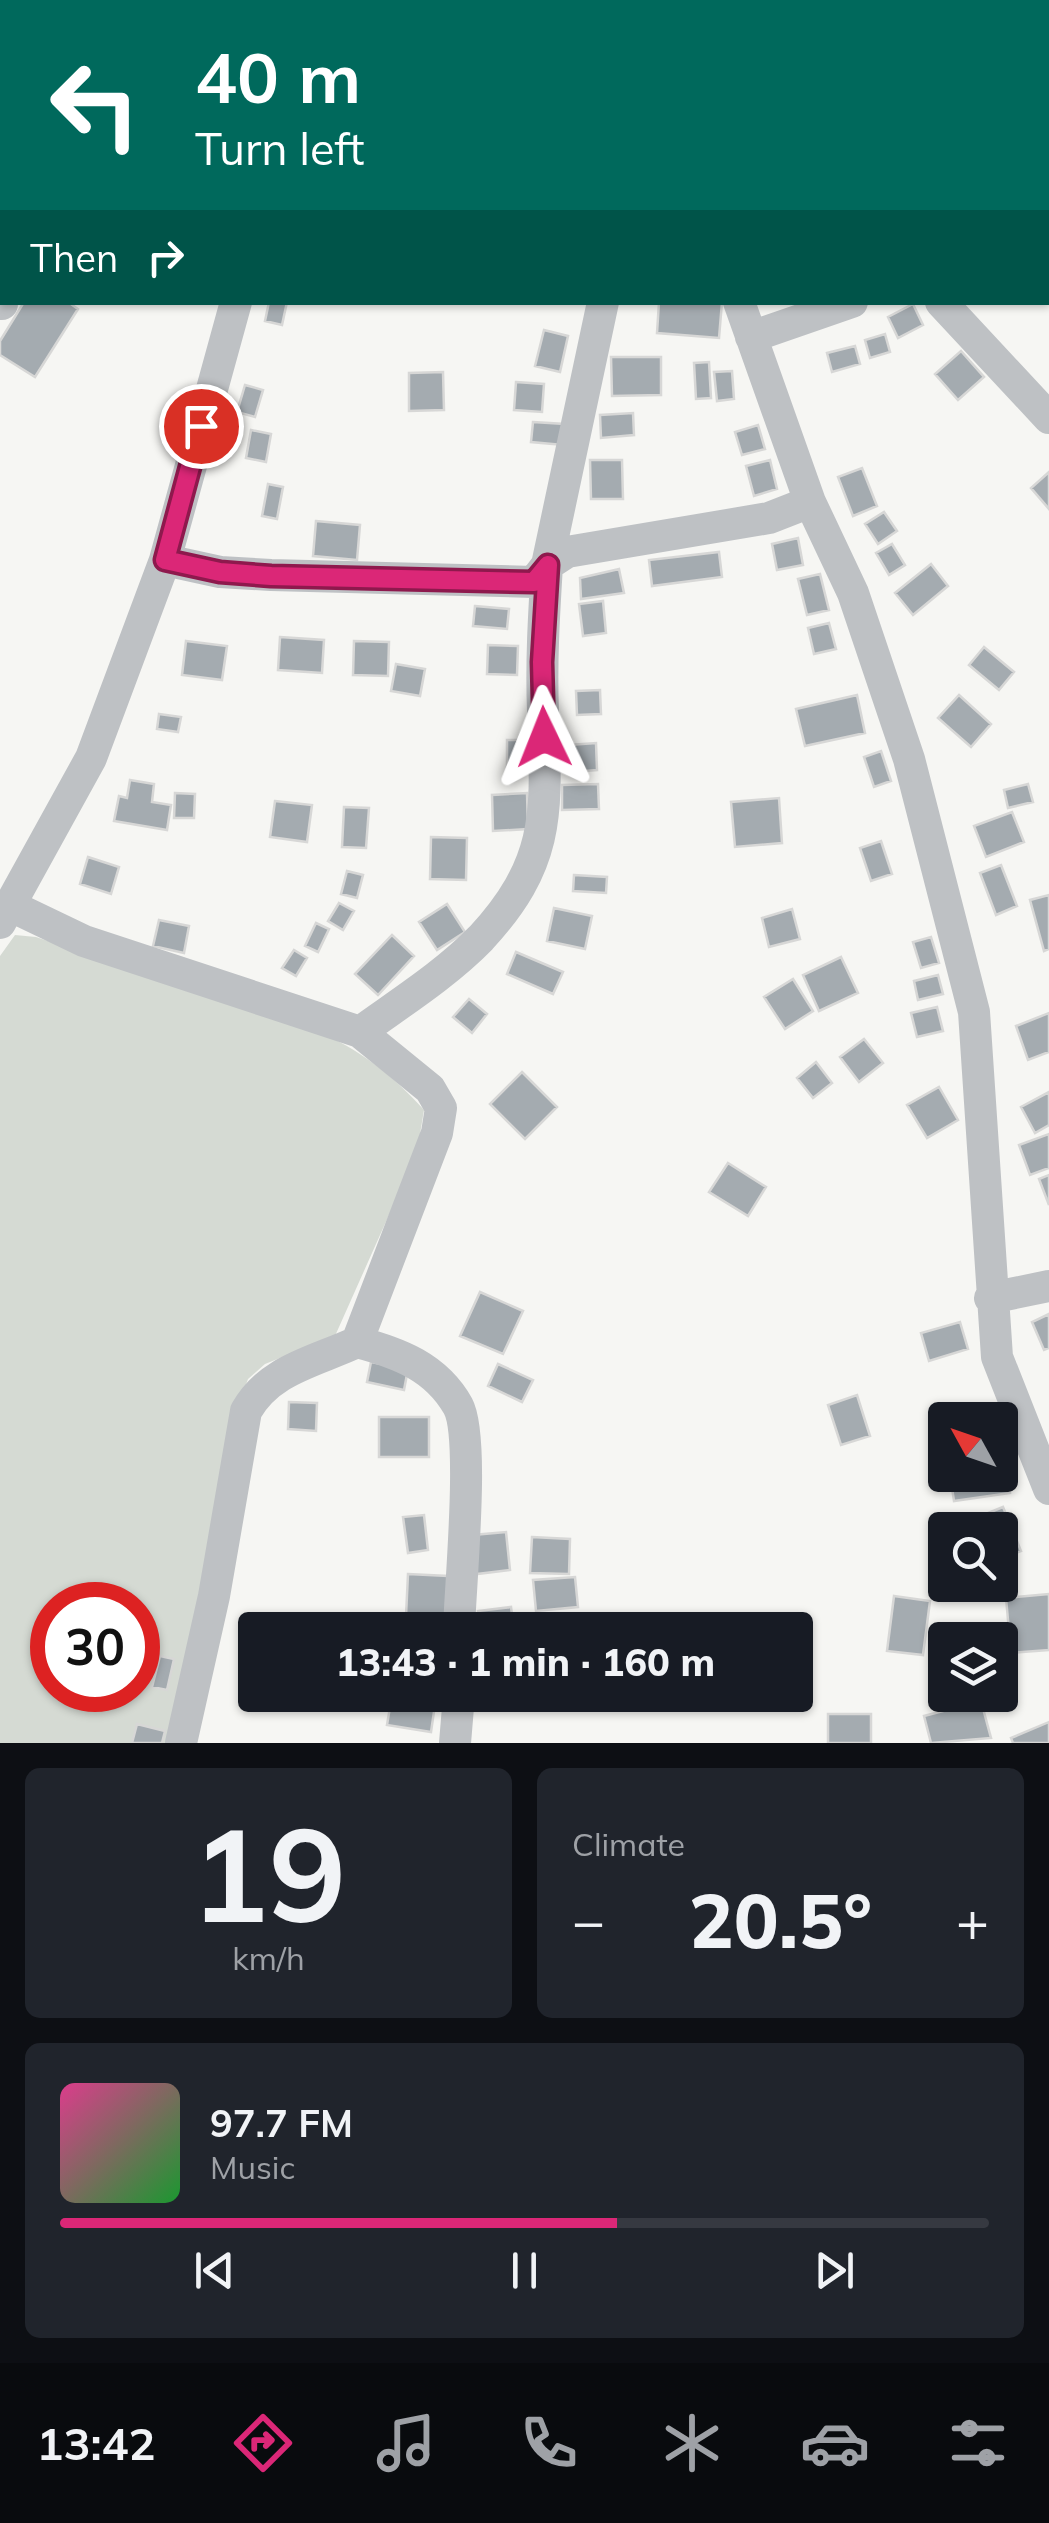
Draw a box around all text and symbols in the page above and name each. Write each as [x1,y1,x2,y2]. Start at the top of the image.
text: 40 m [195,33,361,121]
icon: left [30,40,160,170]
text: Turn left [195,120,364,176]
icon: right [138,230,193,285]
text: Then [30,234,118,282]
pin [159,384,244,469]
icon: arrive [174,399,229,454]
position arrow [492,685,596,789]
north arrow [928,1402,1018,1492]
map controls [928,1402,1018,1712]
button: search [928,1512,1018,1602]
speed limit sign: 30 [30,1582,160,1712]
button: layers [928,1622,1018,1712]
text: 13:43 · 1 min · 160 m [336,1638,715,1686]
text: 19 [190,1791,347,1955]
text: Climate [572,1824,685,1864]
text: 20.5° [689,1873,872,1967]
text: − [572,1886,605,1955]
text: + [956,1886,989,1955]
text: km/h [232,1938,305,1978]
text: 97.7 FM [210,2099,353,2147]
text: Music [210,2147,295,2187]
icon: previous [187,2243,242,2298]
icon: pause [497,2243,552,2298]
icon: next [807,2243,862,2298]
icon: directions [228,2408,298,2478]
icon: music [371,2408,441,2478]
icon: phone [514,2408,584,2478]
icon: climate [657,2408,727,2478]
icon: car [800,2408,870,2478]
icon: filters [943,2408,1013,2478]
text: 13:42 [36,2415,156,2471]

